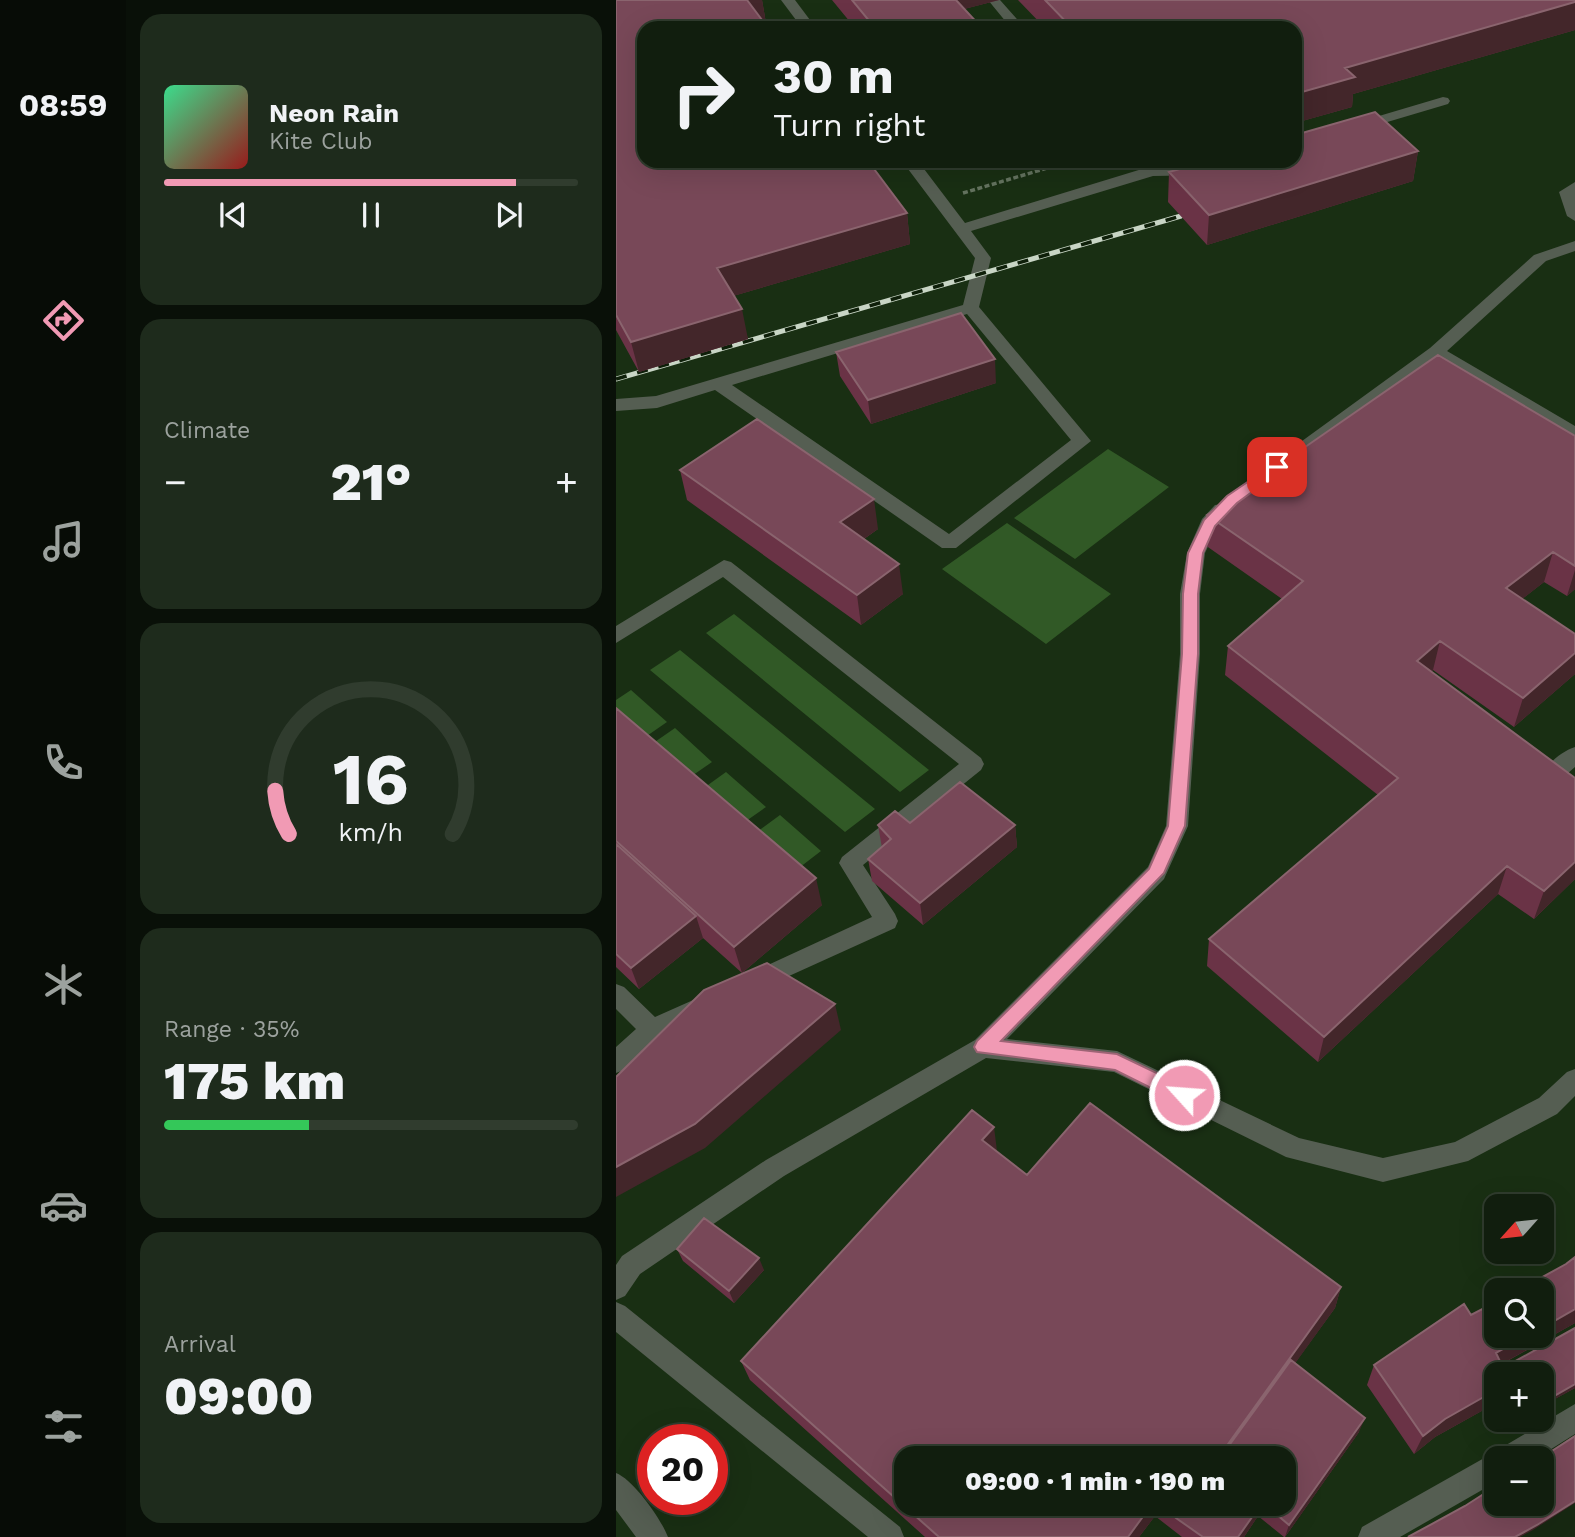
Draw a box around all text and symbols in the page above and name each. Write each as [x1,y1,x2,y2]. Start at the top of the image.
text: 30 m [773,47,894,105]
icon: right [658,49,749,140]
text: 08:59 [19,86,107,124]
text: Neon Rain [269,98,399,128]
text: Turn right [773,106,925,144]
text: Kite Club [269,128,372,155]
icon: previous [214,196,252,234]
icon: pause [352,196,390,234]
icon: next [490,196,528,234]
icon: directions [39,296,88,345]
text: Climate [164,417,250,444]
pin [1247,437,1307,497]
icon: arrive [1258,448,1296,486]
text: 21° [331,452,411,513]
text: − [164,460,187,504]
text: + [555,460,578,504]
icon: music [39,517,88,566]
text: 16 [333,737,409,823]
icon: phone [39,738,88,787]
text: km/h [339,818,403,847]
icon: climate [39,960,88,1009]
text: Range · 35% [164,1016,299,1043]
text: 175 km [164,1051,345,1112]
position arrow [1147,1058,1221,1132]
icon: car [39,1181,88,1230]
north arrow [1484,1194,1554,1264]
map controls [1484,1194,1554,1516]
button: search [1484,1278,1554,1348]
text: Arrival [164,1331,236,1358]
button: + [1484,1362,1554,1432]
text: 09:00 [164,1366,313,1427]
icon: filters [39,1402,88,1451]
speed limit sign: 20 [637,1424,728,1515]
button: − [1484,1446,1554,1516]
text: 09:00 · 1 min · 190 m [965,1466,1225,1496]

